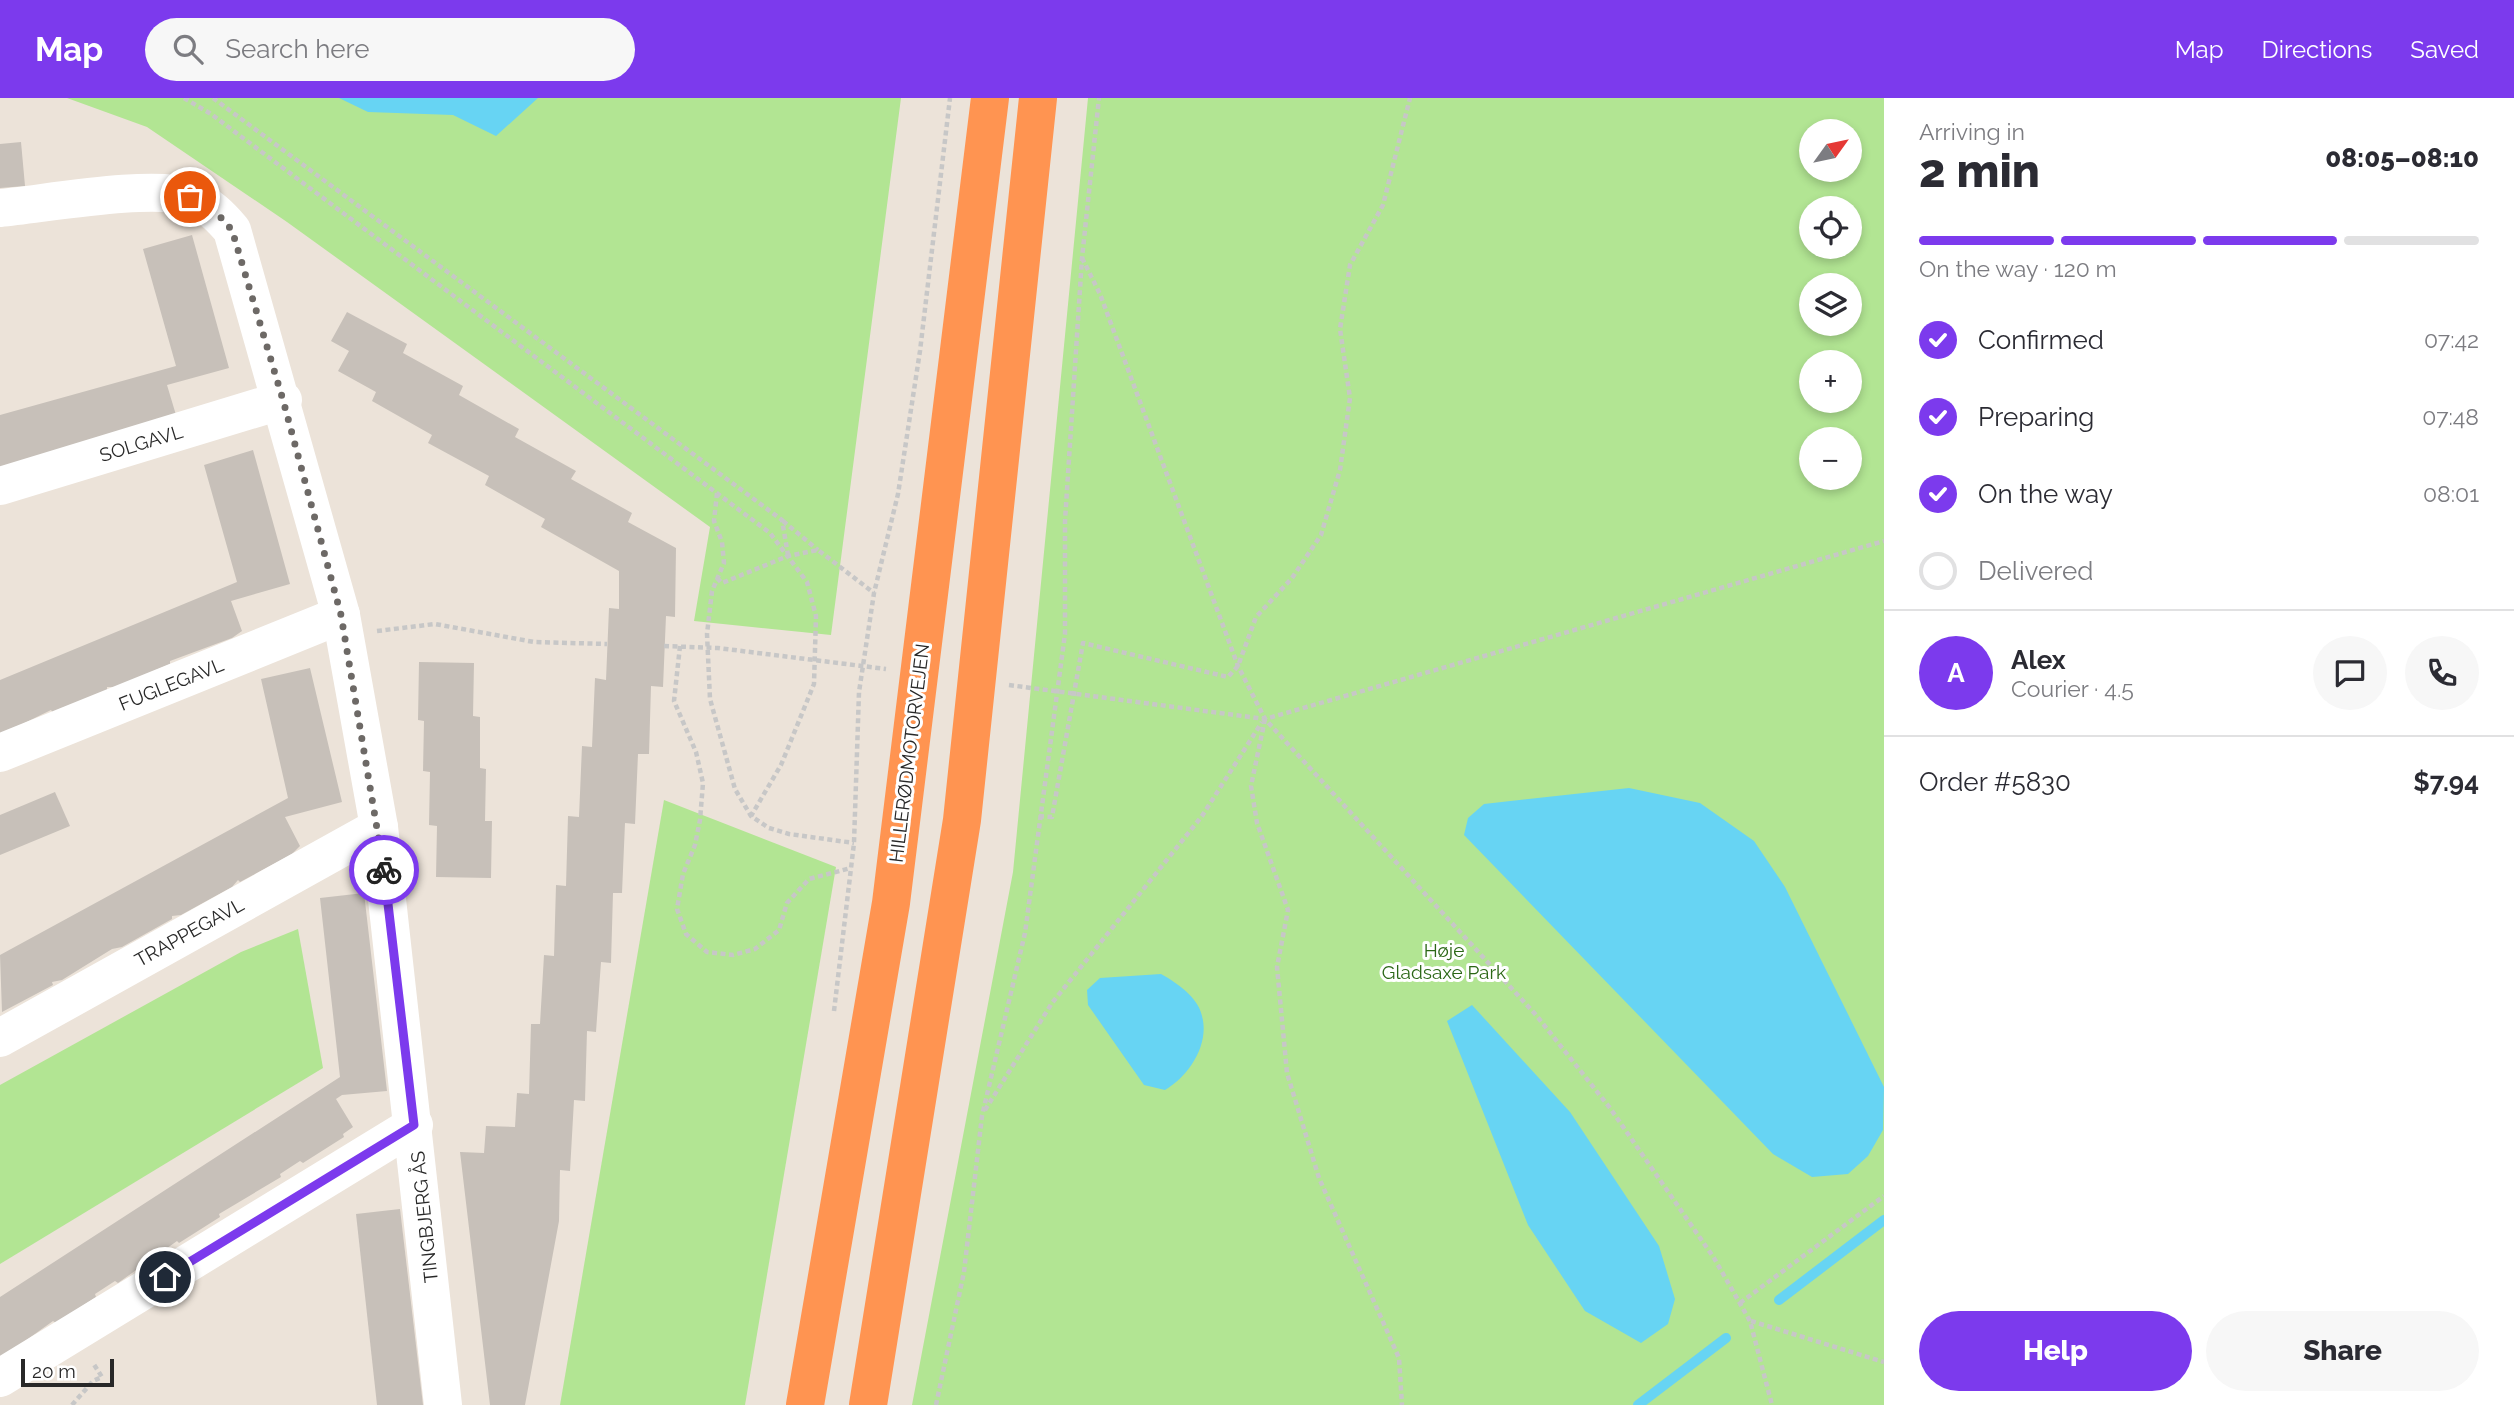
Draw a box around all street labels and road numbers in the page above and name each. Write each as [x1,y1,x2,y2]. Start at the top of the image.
street label: SOLGAVL [97,420,185,466]
street label: HILLERØDMOTORVEJEN [885,642,933,864]
street label: FUGLEGAVL [116,653,226,715]
street label: TRAPPEGAVL [131,893,247,971]
street label: TINGBJERG ÅS [406,1150,442,1284]

